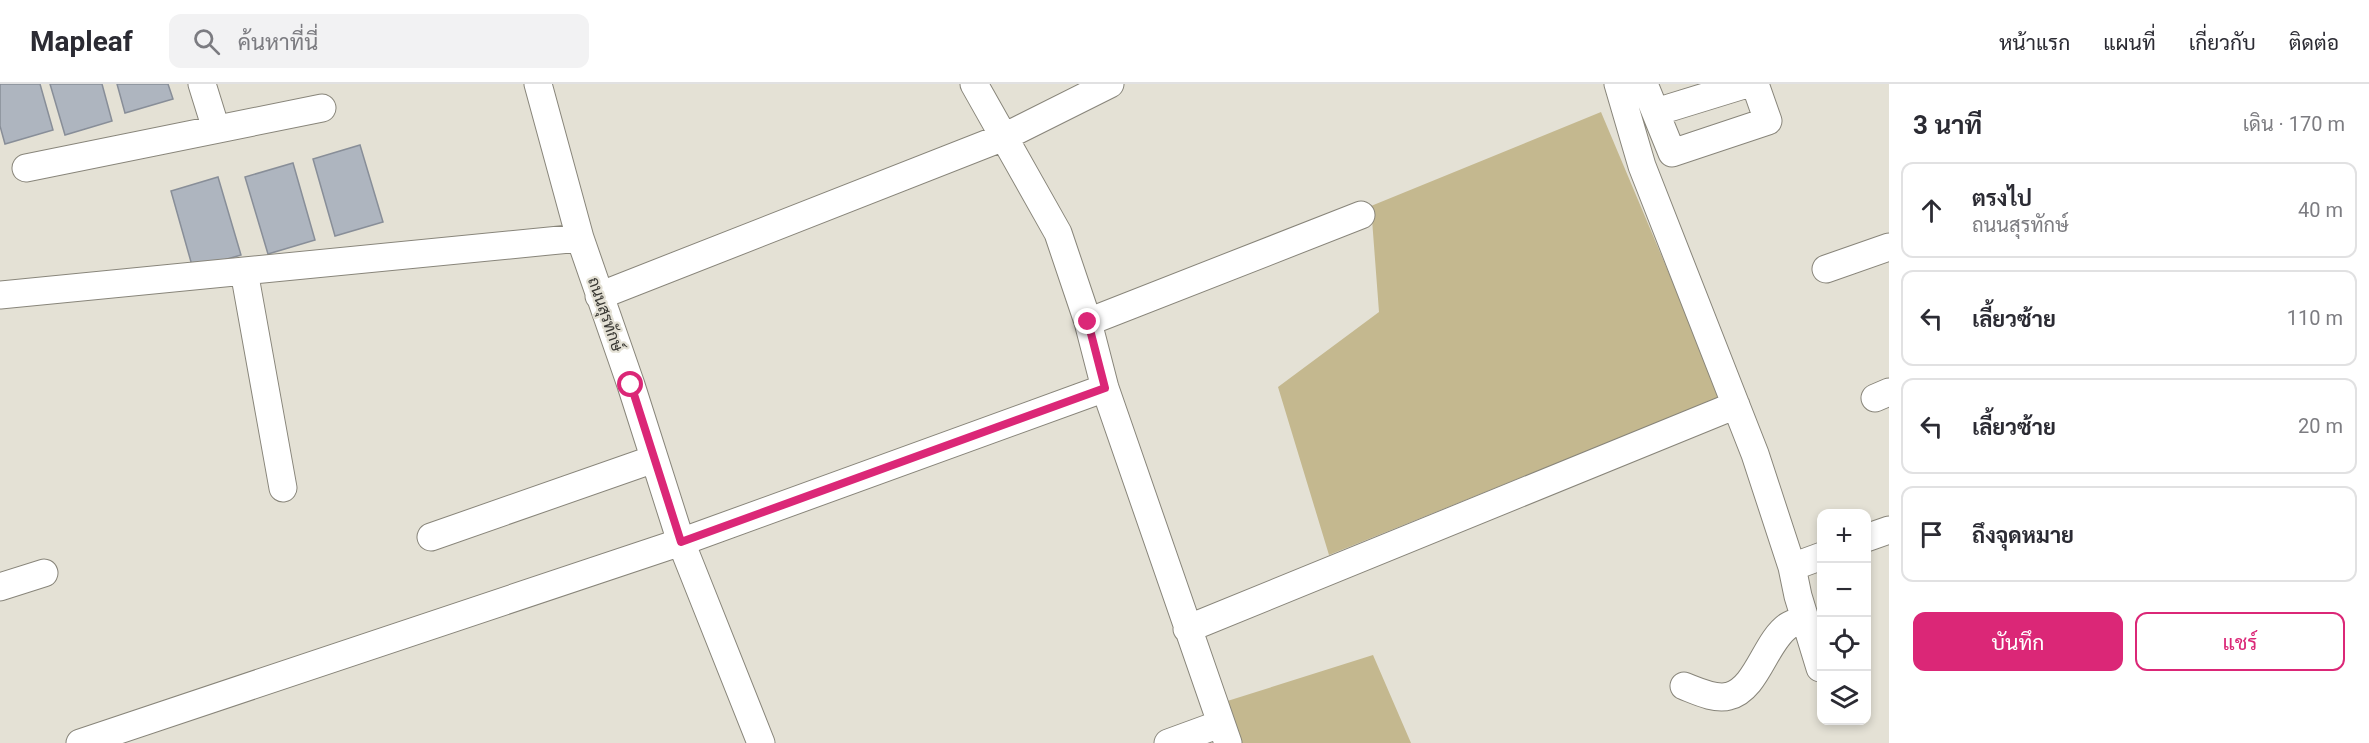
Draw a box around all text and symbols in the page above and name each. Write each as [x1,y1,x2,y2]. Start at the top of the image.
search box [169,14,589,68]
text: Mapleaf [30,25,133,58]
icon: search [190,25,223,58]
text: ค้นหาที่นี่ [238,30,318,55]
text: หน้าแรก [1999,31,2070,55]
text: แผนที่ [2103,31,2156,55]
text: เกี่ยวกับ [2189,31,2256,55]
text: ติดต่อ [2289,31,2339,55]
text: 3 นาที [1913,110,1982,140]
text: เดิน · 170 m [2243,112,2345,136]
text: ตรงไป [1972,186,2032,211]
icon: ahead [1915,194,1948,227]
text: 40 m [2298,198,2343,222]
text: ถนนสุรทักษ์ [1972,213,2069,237]
street label: ถนนสุรทักษ์ [582,274,630,355]
icon: left [1915,302,1948,335]
text: 110 m [2287,306,2343,330]
text: เลี้ยวซ้าย [1972,307,2056,332]
route end [1074,308,1100,334]
route start [617,371,643,397]
icon: left [1915,410,1948,443]
text: 20 m [2298,414,2343,438]
text: เลี้ยวซ้าย [1972,415,2056,440]
map controls [1817,509,1871,725]
button: + [1817,509,1871,563]
icon: arrive [1915,518,1948,551]
text: ถึงจุดหมาย [1972,523,2074,548]
button: − [1817,563,1871,617]
button: บันทึก [1913,612,2123,671]
button: แชร์ [2135,612,2345,671]
button: locate [1817,617,1871,671]
button: layers [1817,671,1871,725]

